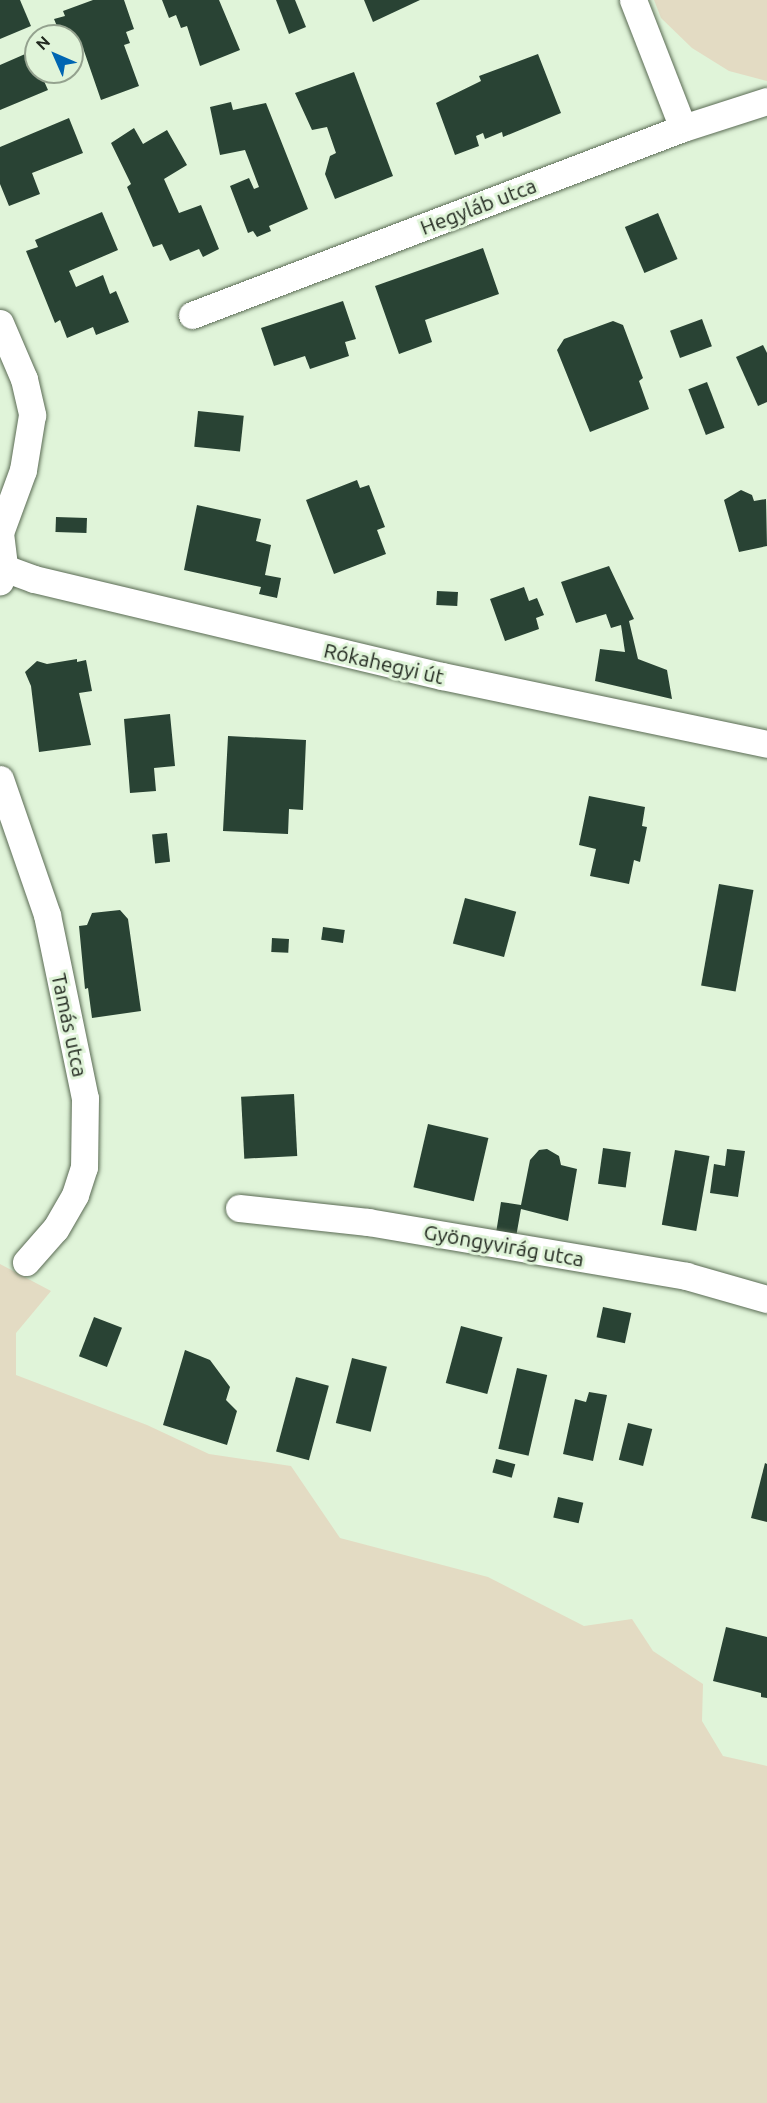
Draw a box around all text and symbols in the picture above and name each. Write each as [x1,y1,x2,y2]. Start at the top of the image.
north arrow [24,24,84,84]
text: N [32,32,53,53]
street label: Hegyláb utca [416,172,540,240]
street label: Rókahegyi út [321,637,447,689]
street label: Tamás utca [47,971,93,1079]
street label: Gyöngyvirág utca [422,1218,586,1272]

